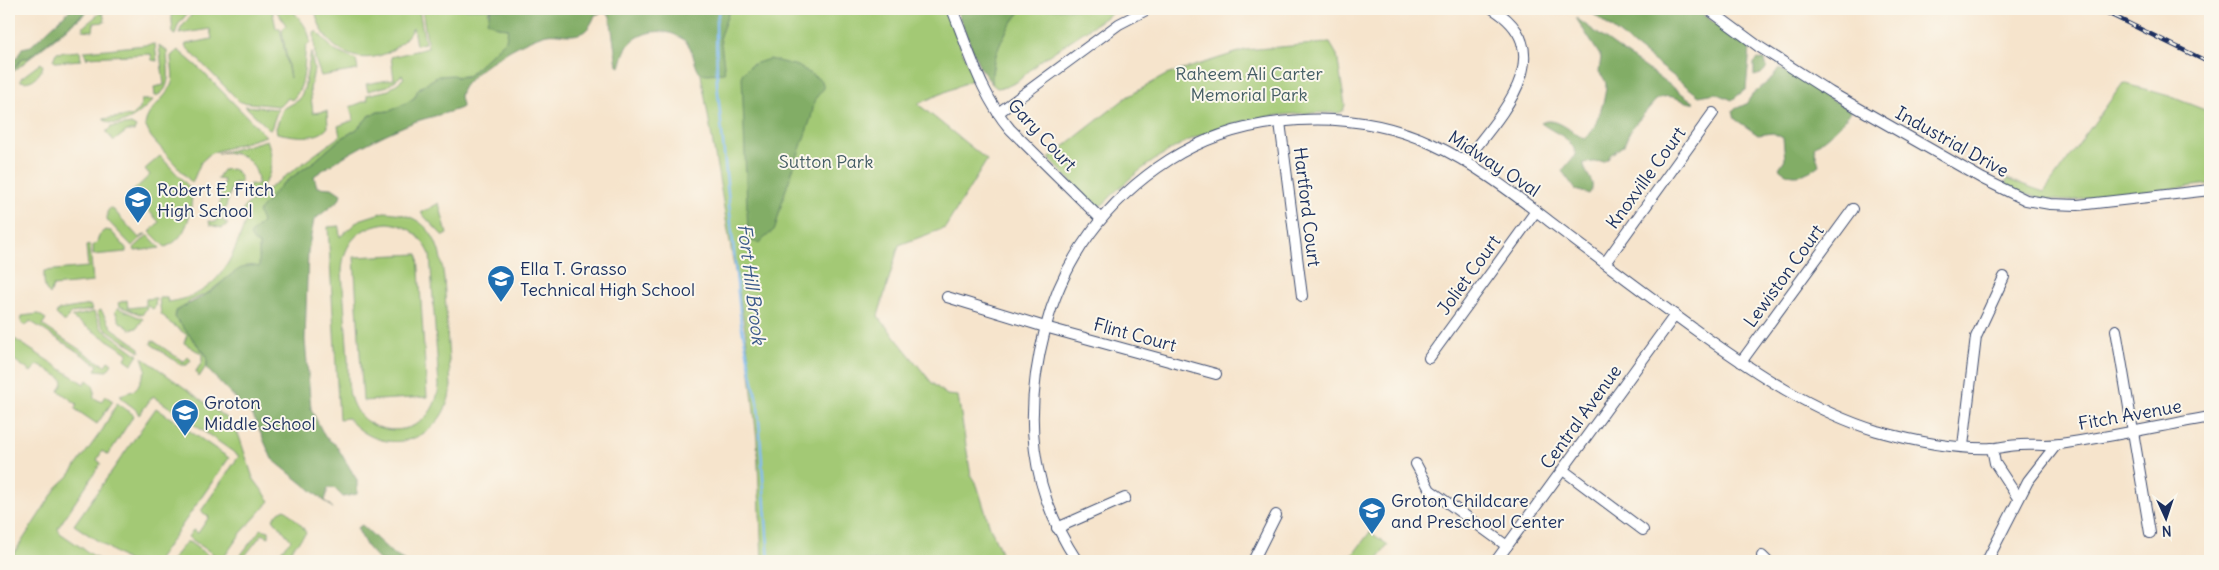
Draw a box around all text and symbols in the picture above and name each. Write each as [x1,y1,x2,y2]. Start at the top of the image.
park label: Raheem Ali Carter Memorial Park [1175,62,1323,106]
street label: Gary Court [1003,94,1082,176]
street label: Industrial Drive [1892,101,2013,182]
street label: Knoxville Court [1601,122,1690,233]
street label: Midway Oval [1444,125,1545,202]
street label: Hartford Court [1289,146,1326,268]
park label: Sutton Park [779,150,873,173]
place label: Robert E. Fitch High School [157,178,274,222]
school or university icon: Robert E. Fitch High School [123,185,153,224]
street label: Lewiston Court [1738,220,1829,332]
water label: Fort Hill Brook [733,222,771,347]
street label: Joliet Court [1432,230,1505,319]
place label: Ella T. Grasso Technical High School [520,257,695,301]
school or university icon: Ella T. Grasso Technical High School [486,264,516,303]
street label: Flint Court [1091,312,1179,357]
street label: Central Avenue [1535,360,1626,473]
place label: Groton Middle School [204,391,316,435]
street label: Fitch Avenue [2076,394,2183,435]
school or university icon: Groton Middle School [170,398,200,437]
place label: Groton Childcare and Preschool Center [1391,489,1565,533]
north arrow [2142,492,2192,542]
school or university icon: Groton Childcare and Preschool Center [1357,496,1387,535]
text: N [2161,522,2172,540]

